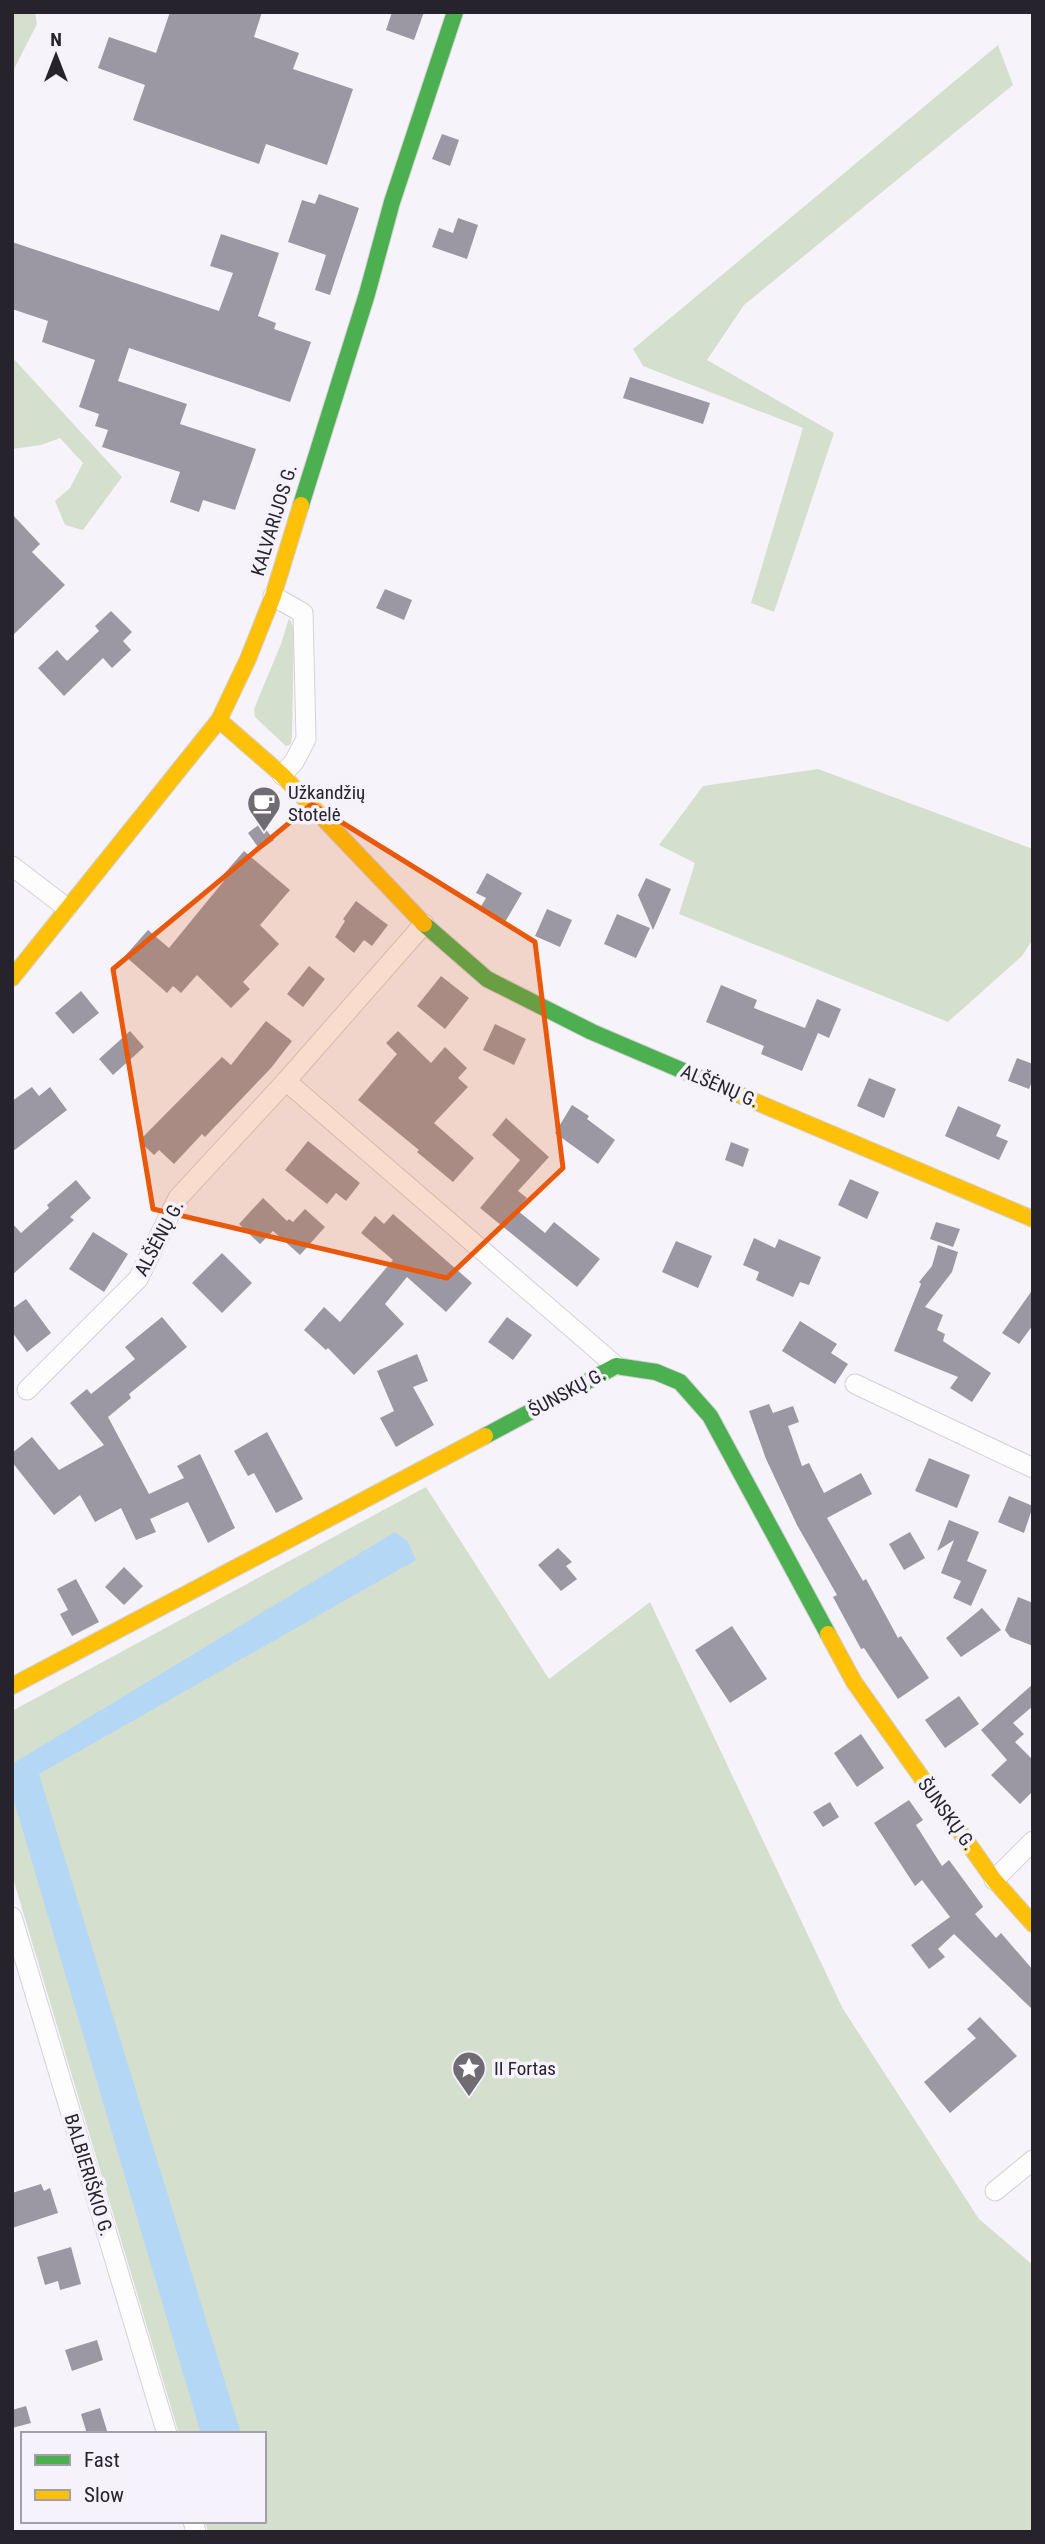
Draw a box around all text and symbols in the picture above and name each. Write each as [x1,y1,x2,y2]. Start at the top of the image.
north arrow [21,21,91,91]
text: N [50,28,62,51]
street label: KALVARIJOS G. [246,461,302,579]
place label: Užkandžių Stotelė [288,781,365,826]
cafe icon: Užkandžių Stotelė [245,784,283,833]
street label: ALŠĖNŲ G. [678,1059,762,1113]
street label: ALŠĖNŲ G. [130,1196,188,1280]
street label: ŠUNSKŲ G. [525,1362,609,1422]
street label: ŠUNSKŲ G. [913,1773,981,1855]
place icon: II Fortas [450,2049,488,2098]
place label: II Fortas [494,2057,556,2080]
street label: BALBIERIŠKIO G. [59,2111,119,2239]
legend [21,2432,266,2523]
text: Fast [84,2448,120,2472]
text: Slow [84,2483,124,2507]

